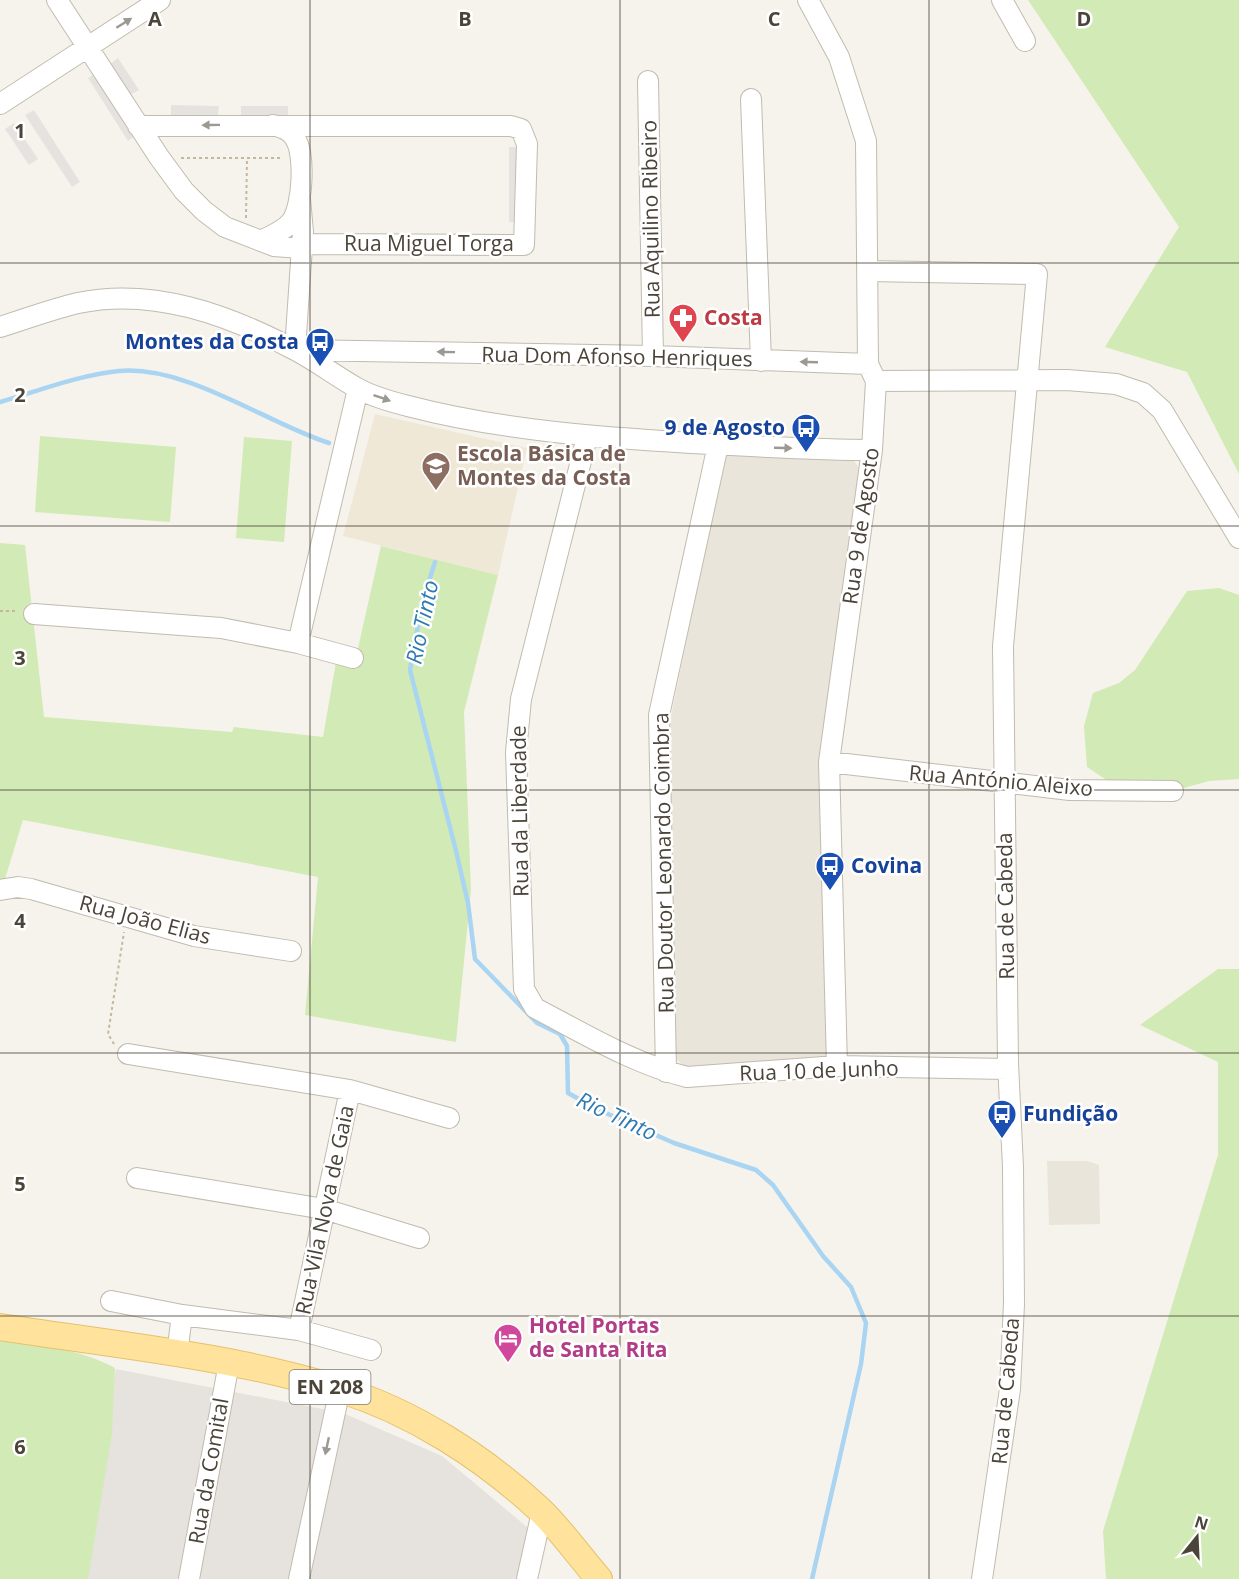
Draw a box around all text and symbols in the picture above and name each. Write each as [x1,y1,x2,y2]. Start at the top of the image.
text: A [148,5,162,32]
text: B [458,5,472,32]
text: C [768,5,781,32]
text: D [1077,5,1091,32]
one-way arrow [116,17,132,28]
text: 1 [14,117,26,144]
one-way arrow [202,120,221,130]
street label: Rua Aquilino Ribeiro [634,120,666,318]
street label: Rua Miguel Torga [344,229,514,257]
pharmacy icon: Costa [667,302,699,344]
place label: Costa [704,303,763,331]
bus stop icon: Montes da Costa [304,326,336,368]
place label: Montes da Costa [125,327,299,355]
street label: Rua Dom Afonso Henriques [481,340,753,372]
one-way arrow [437,348,456,357]
one-way arrow [800,357,819,367]
text: 2 [14,381,26,408]
one-way arrow [373,393,391,403]
bus stop icon: 9 de Agosto [790,412,822,454]
place label: 9 de Agosto [664,413,785,441]
place label: Escola Básica de Montes da Costa [457,439,631,491]
one-way arrow [773,443,792,452]
street label: Rua 9 de Agosto [835,446,885,606]
school or university icon: Escola Básica de Montes da Costa [420,450,452,492]
water label: Rio Tinto [398,577,445,667]
text: 3 [14,644,26,671]
street label: Rua Doutor Leonardo Coimbra [646,712,680,1014]
street label: Rua da Liberdade [504,725,534,897]
street label: Rua António Aleixo [908,758,1094,802]
street label: Rua de Cabeda [990,832,1020,980]
bus stop icon: Covina [814,850,846,892]
place label: Covina [851,851,922,879]
street label: Rua João Elias [76,888,214,950]
text: 4 [14,907,26,934]
street label: Rua 10 de Junho [739,1053,899,1087]
water label: Rio Tinto [573,1084,662,1147]
bus stop icon: Fundição [986,1098,1018,1140]
place label: Fundição [1023,1099,1118,1127]
street label: Rua Vila Nova de Gaia [288,1103,360,1317]
text: 5 [14,1170,26,1197]
place label: Hotel Portas de Santa Rita [529,1311,668,1363]
street label: Rua de Cabeda [985,1316,1025,1465]
hotel icon: Hotel Portas de Santa Rita [492,1322,524,1364]
road number: EN 208 [290,1370,370,1404]
street label: Rua da Comital [181,1396,235,1546]
text: 6 [14,1433,26,1460]
one-way arrow [322,1437,332,1456]
north arrow [1167,1507,1227,1567]
text: N [1192,1510,1211,1535]

